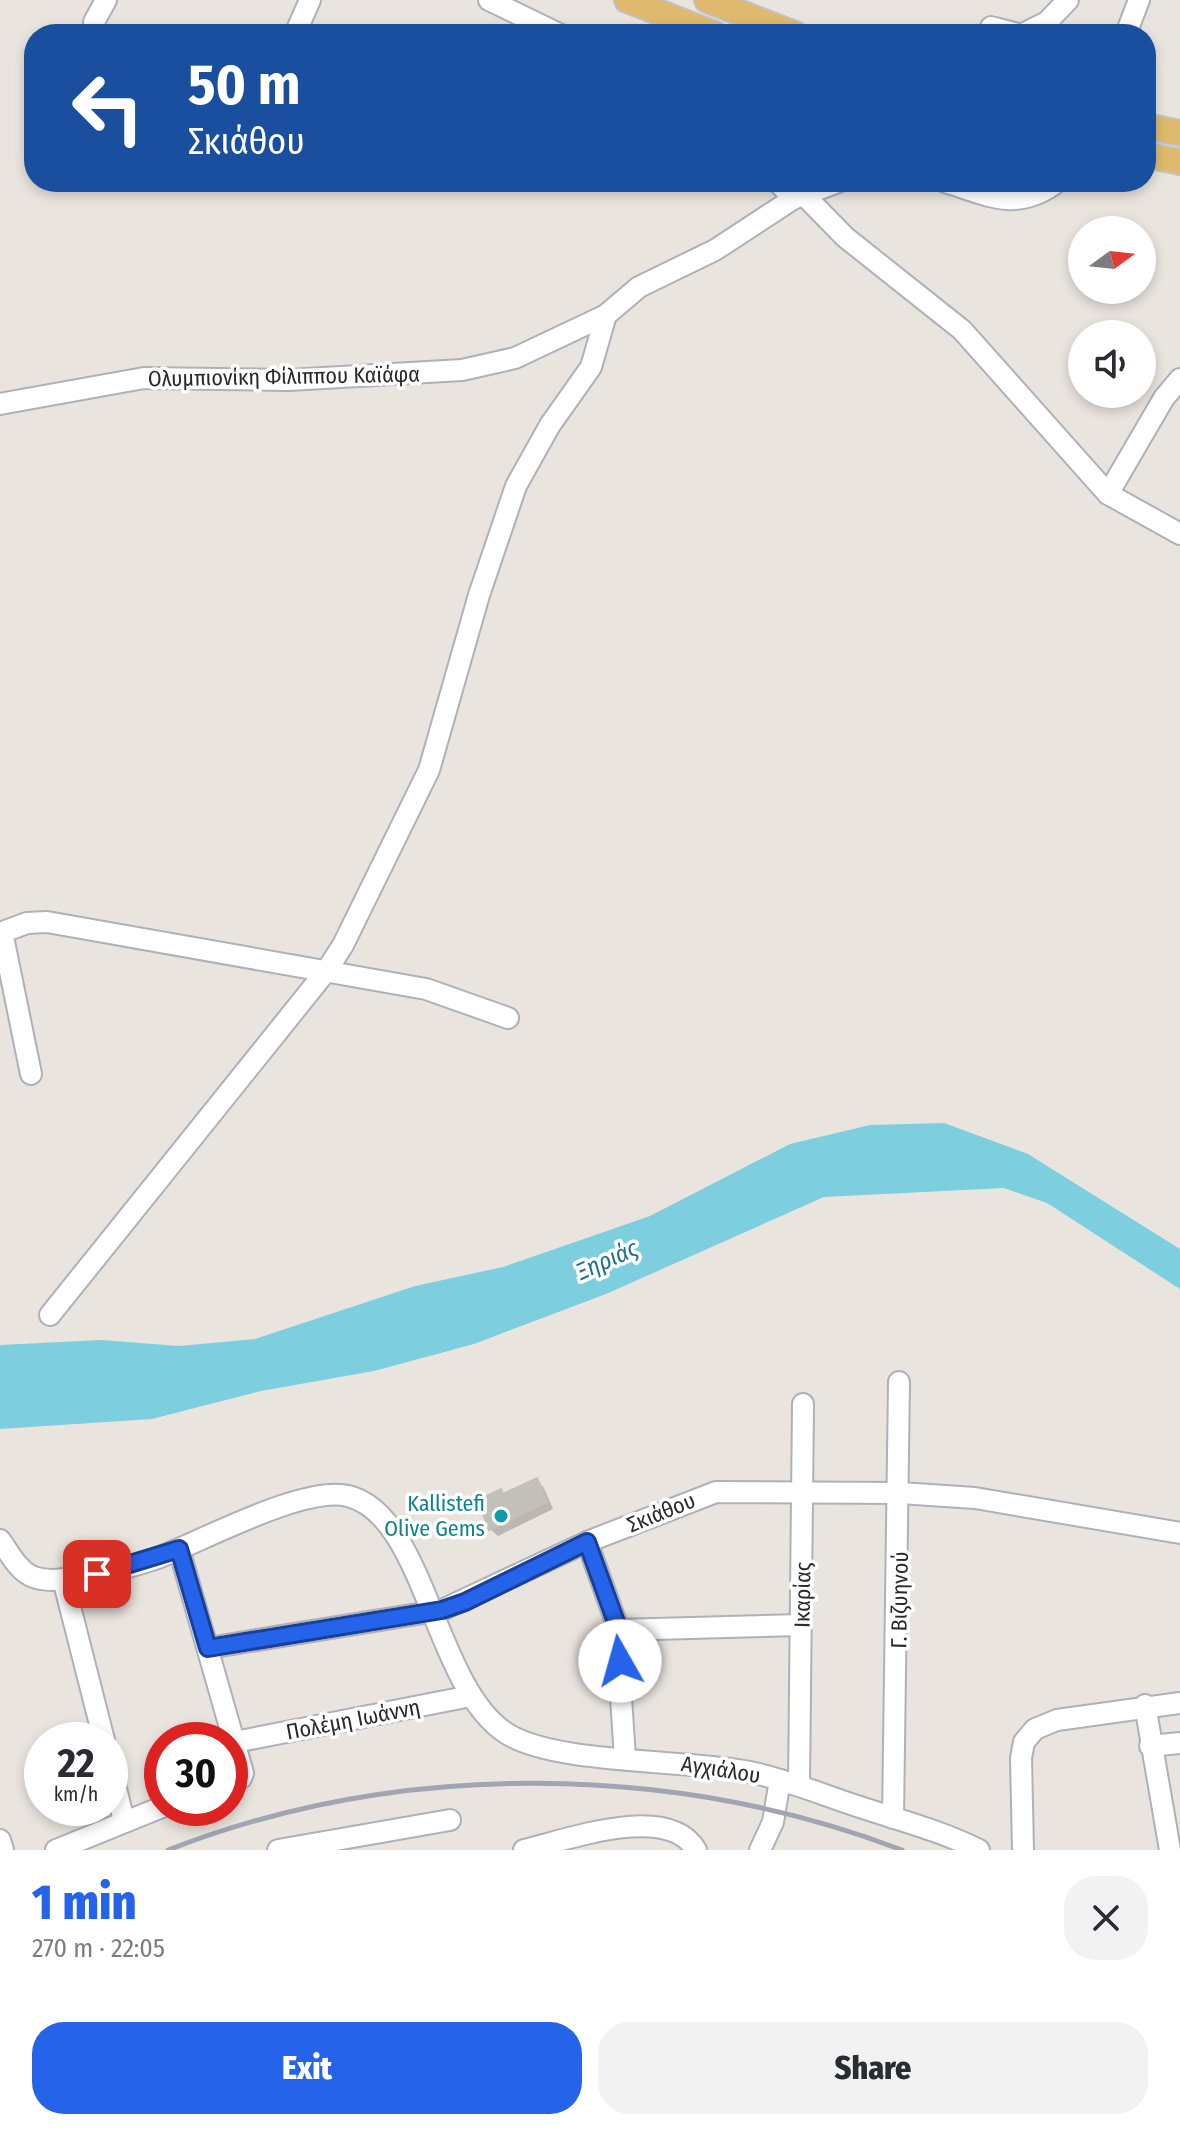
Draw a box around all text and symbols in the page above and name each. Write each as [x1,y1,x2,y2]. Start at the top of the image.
text: 50 m [188,52,300,119]
icon: left [56,56,160,160]
text: Σκιάθου [188,120,305,164]
north arrow [1068,216,1156,304]
map controls [1068,216,1156,408]
button: sound [1068,320,1156,408]
street label: Ολυμπιονίκη Φίλιππου Καϊάφα [148,361,420,392]
water label: Ξηριάς [572,1234,643,1286]
street label: Σκιάθου [623,1487,699,1538]
place label: Kallistefi Olive Gems [384,1490,485,1542]
marker: Kallistefi Olive Gems [492,1507,510,1525]
pin [63,1540,131,1608]
street label: Γ. Βιζυηνού [885,1551,914,1649]
icon: arrive [75,1552,119,1596]
street label: Ικαρίας [788,1562,817,1628]
position arrow [578,1619,662,1703]
street label: Πολέμη Ιωάννη [284,1693,422,1746]
speed limit sign: 30 [144,1722,248,1826]
text: 22 [57,1740,95,1788]
street label: Αγχιάλου [679,1750,762,1789]
text: km/h [54,1782,98,1806]
text: 1 min [32,1874,136,1932]
button: close [1064,1876,1148,1960]
text: 270 m · 22:05 [32,1933,165,1964]
button: Exit [32,2022,582,2114]
button: Share [598,2022,1148,2114]

